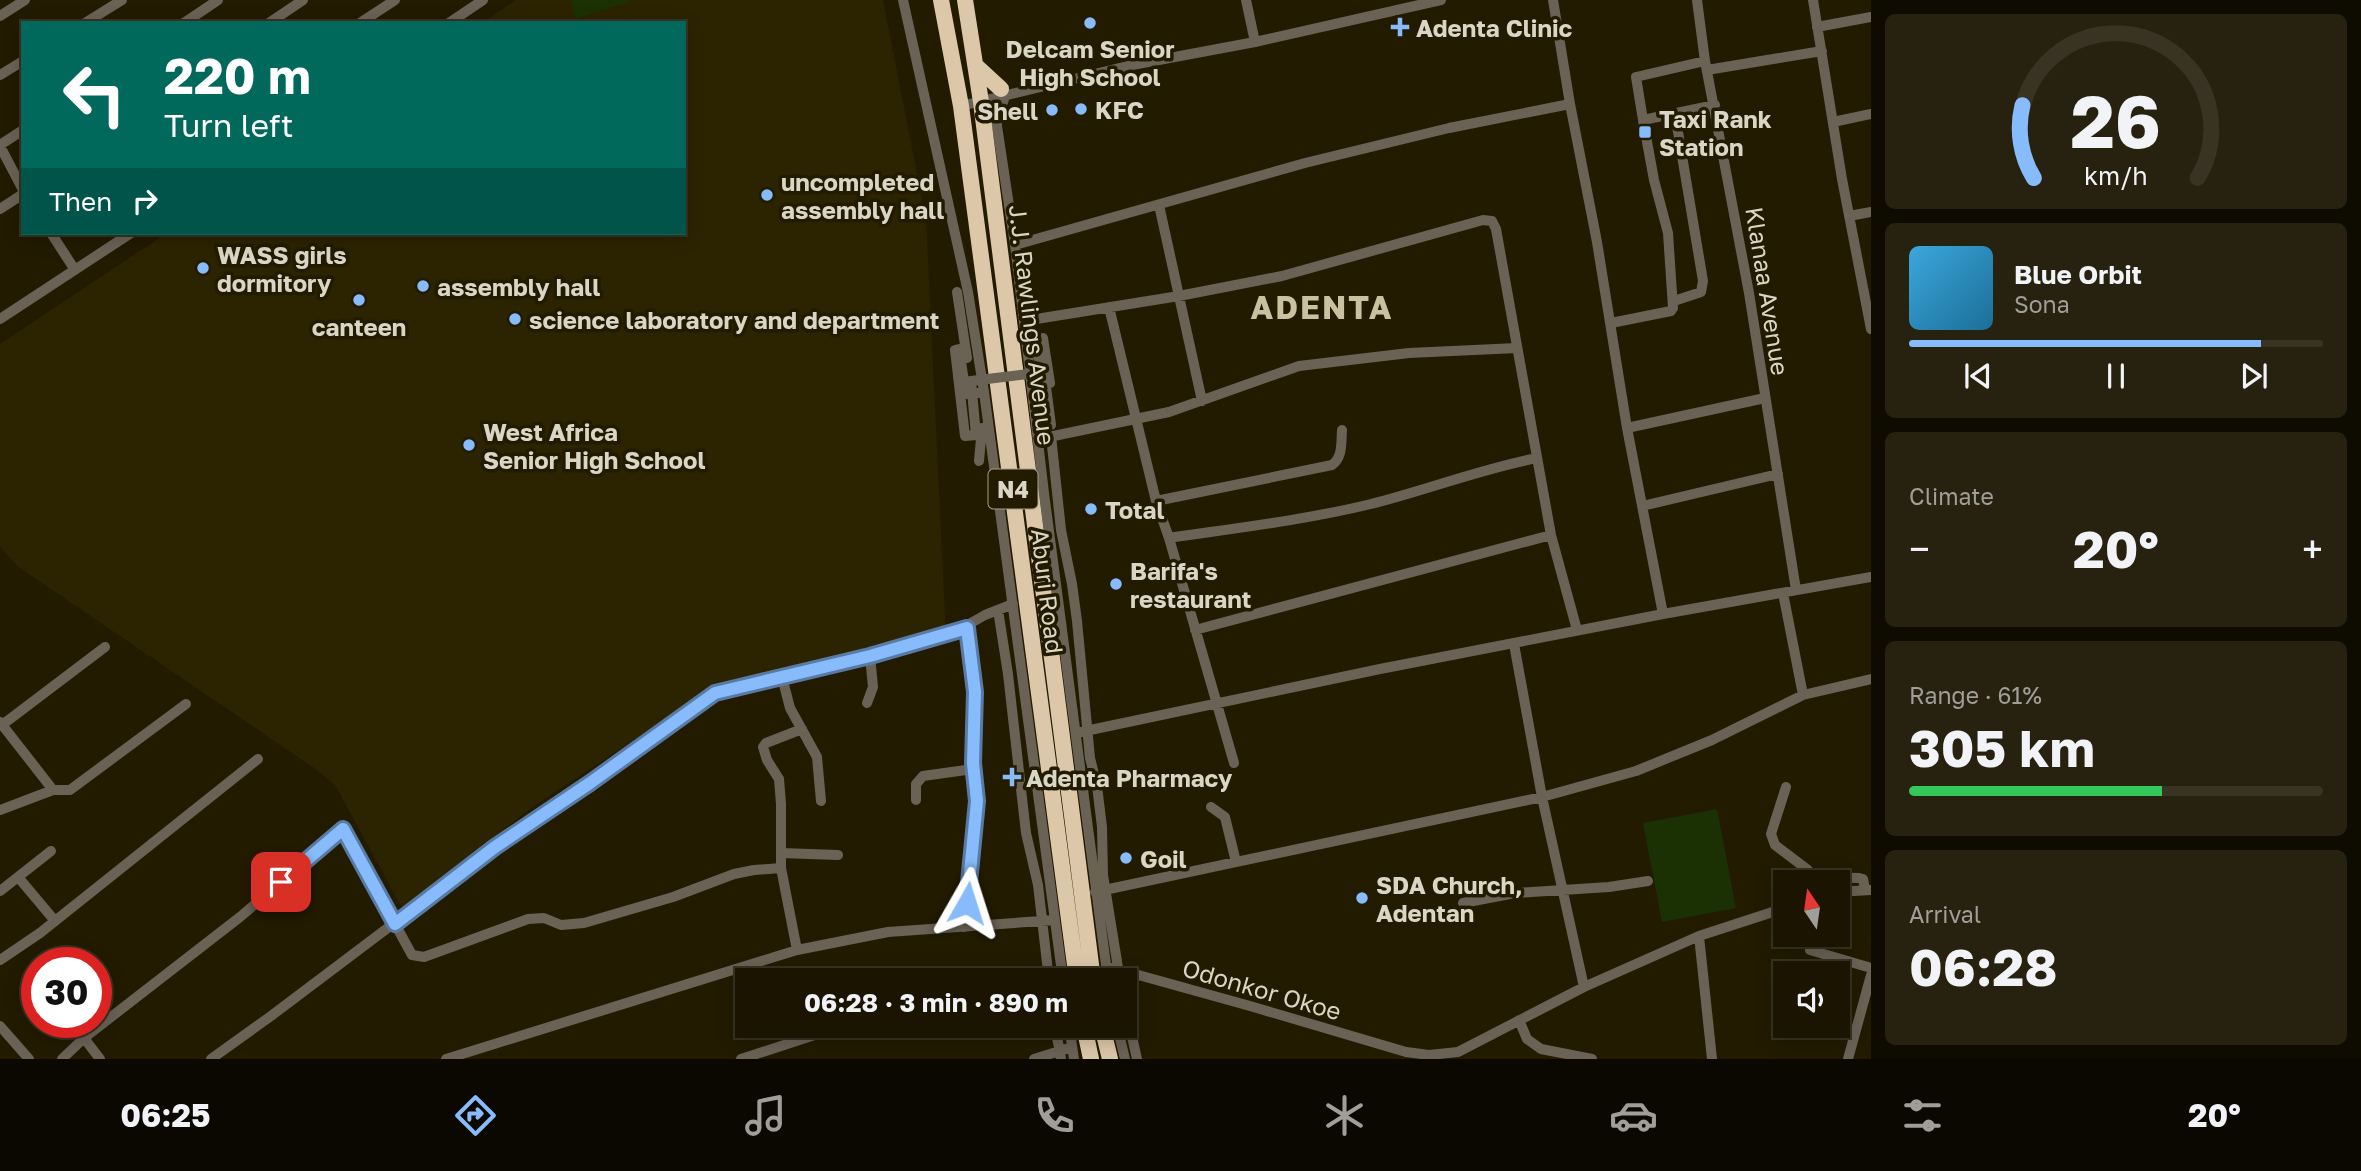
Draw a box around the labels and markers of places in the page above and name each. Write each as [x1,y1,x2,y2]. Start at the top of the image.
place label: Adenta Clinic [1416,13,1573,42]
marker: Delcam Senior High School [1082,15,1098,31]
marker: Adenta Clinic [1390,17,1410,37]
place label: Delcam Senior High School [1005,34,1175,91]
place label: KFC [1095,95,1144,124]
place label: Shell [977,96,1038,125]
marker: KFC [1073,101,1089,117]
marker: Shell [1044,102,1060,118]
place label: Taxi Rank Station [1659,104,1772,161]
marker: Taxi Rank Station [1637,124,1653,140]
place label: uncompleted assembly hall [781,167,944,224]
marker: uncompleted assembly hall [759,187,775,203]
place label: WASS girls dormitory [217,240,347,297]
marker: WASS girls dormitory [195,260,211,276]
place label: assembly hall [437,272,600,301]
marker: assembly hall [415,278,431,294]
marker: canteen [351,292,367,308]
place label: science laboratory and department [529,305,939,334]
marker: science laboratory and department [507,311,523,327]
place label: canteen [312,312,406,341]
place label: West Africa Senior High School [483,417,705,474]
marker: West Africa Senior High School [461,437,477,453]
place label: Total [1105,495,1165,524]
marker: Total [1083,501,1099,517]
place label: Barifa's restaurant [1130,556,1251,613]
marker: Barifa's restaurant [1108,576,1124,592]
place label: Adenta Pharmacy [1026,763,1233,792]
marker: Adenta Pharmacy [1004,769,1020,785]
place label: Goil [1140,844,1187,873]
marker: Goil [1118,850,1134,866]
pin [251,852,311,912]
place label: SDA Church, Adentan [1376,870,1523,927]
marker: SDA Church, Adentan [1354,890,1370,906]

